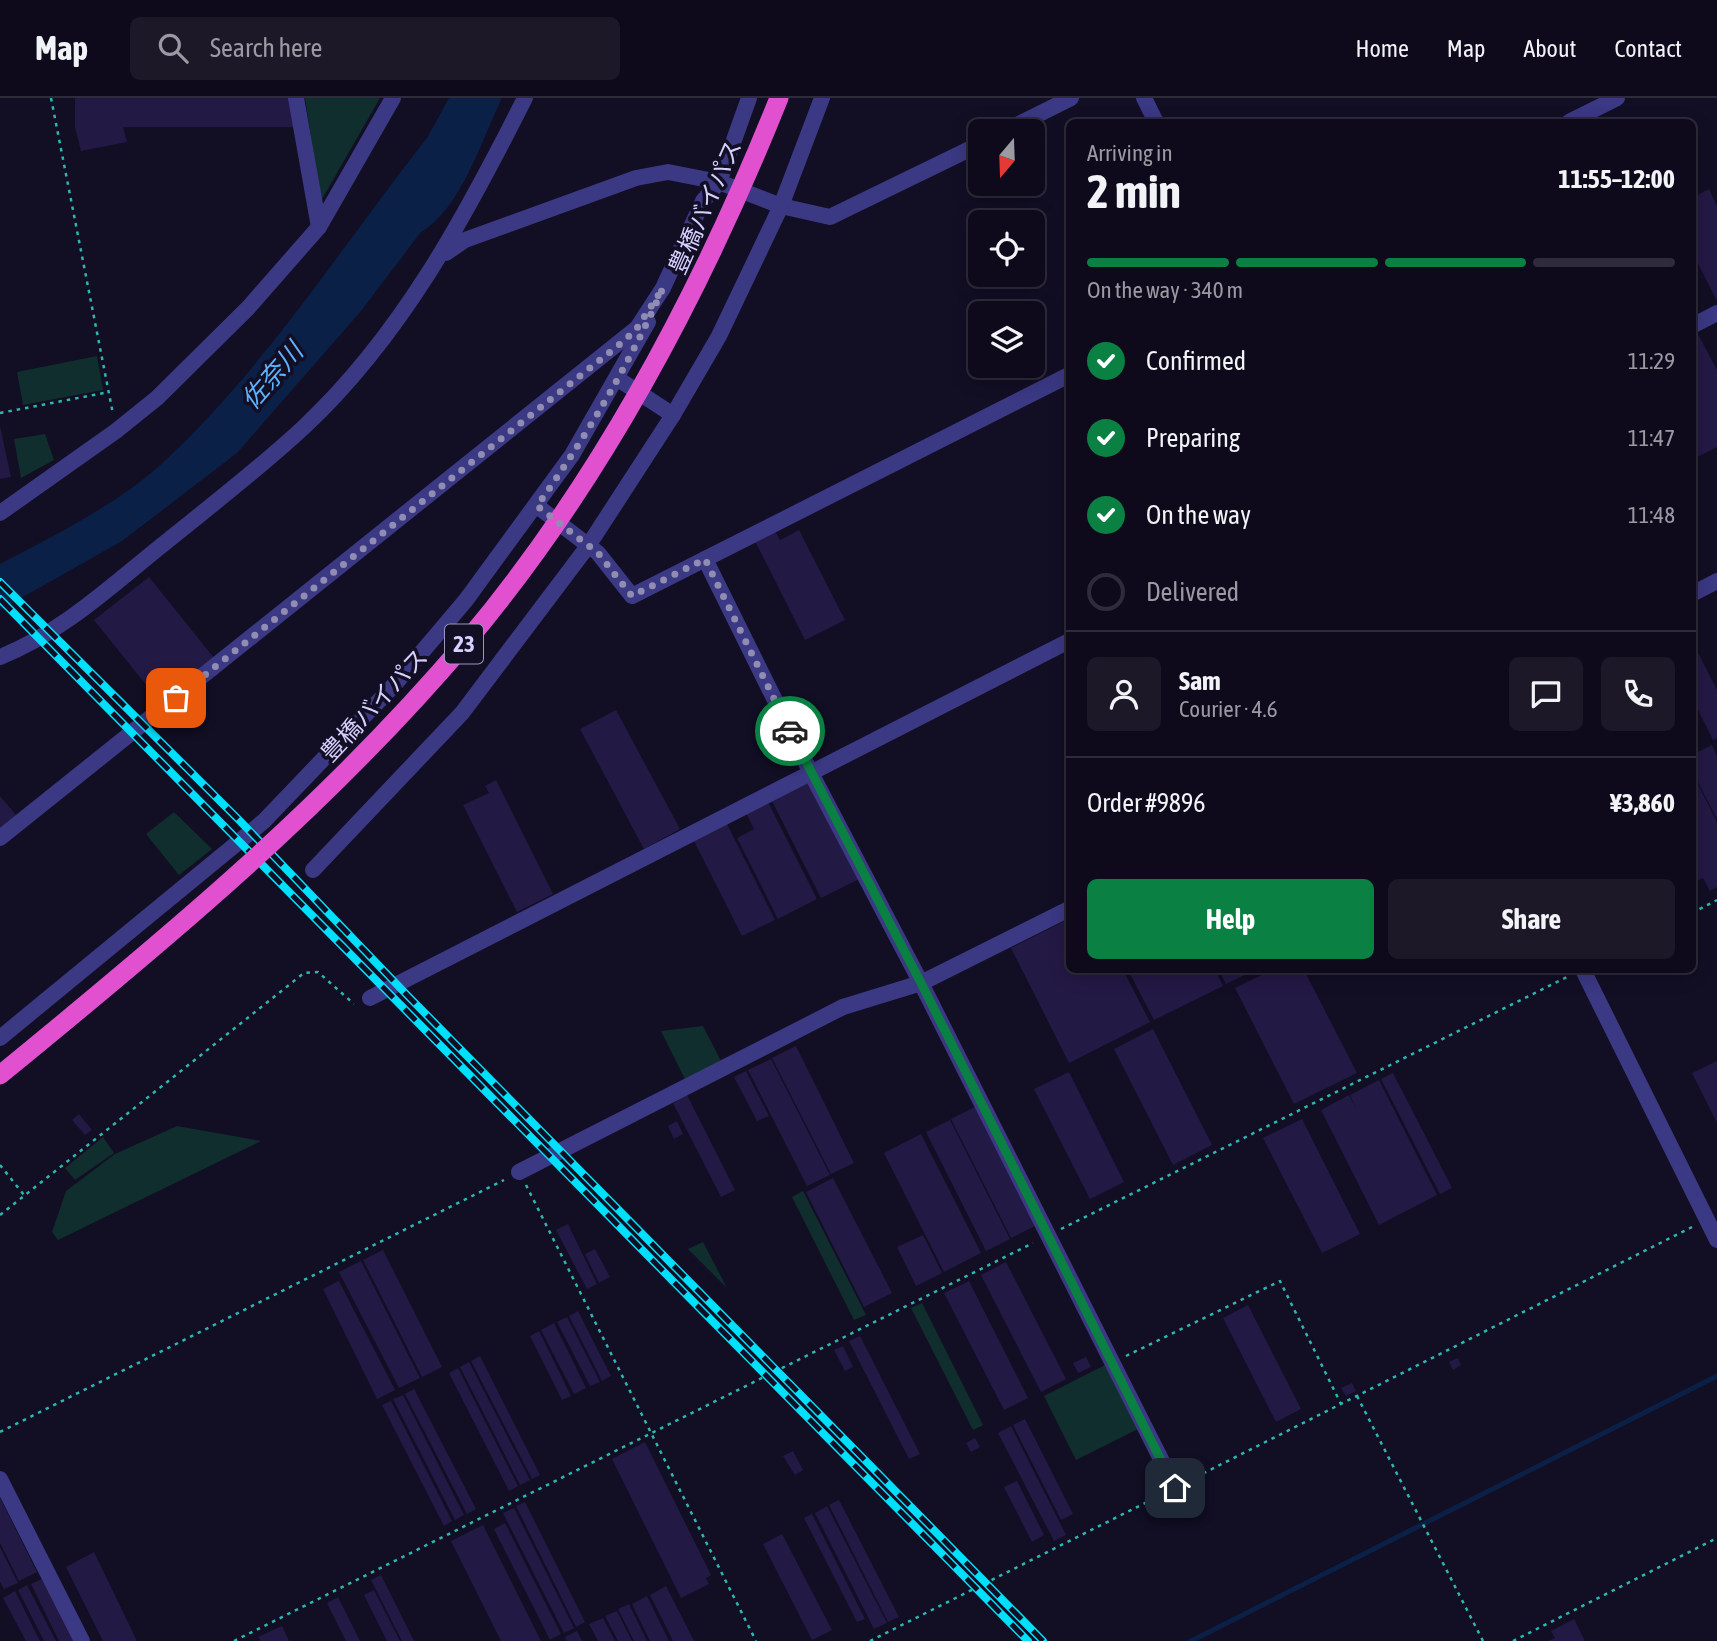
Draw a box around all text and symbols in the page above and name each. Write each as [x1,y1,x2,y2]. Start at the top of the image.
search box [130,17,620,80]
text: Map [35,29,88,67]
icon: search [154,29,192,67]
text: Search here [210,33,322,63]
text: Home [1355,35,1409,62]
text: Map [1447,35,1485,62]
text: About [1523,35,1576,62]
text: Contact [1614,35,1682,62]
north arrow [968,119,1045,196]
map controls [968,119,1045,378]
street label: 豊橋バイパス [663,136,747,278]
text: Arriving in [1087,140,1173,166]
text: 11:55–12:00 [1558,164,1675,194]
text: 2 min [1087,165,1181,218]
button: locate [968,210,1045,287]
text: On the way · 340 m [1087,277,1243,303]
button: layers [968,301,1045,378]
water label: 佐奈川 [235,334,311,415]
icon: check [1087,342,1125,380]
text: Confirmed [1146,346,1246,376]
text: 11:29 [1628,348,1675,374]
icon: check [1087,419,1125,457]
text: Preparing [1146,423,1240,453]
text: 11:47 [1628,425,1675,451]
icon: check [1087,496,1125,534]
text: On the way [1146,500,1251,530]
text: 11:48 [1628,502,1675,528]
text: Delivered [1146,577,1239,607]
road number: 23 [445,624,483,664]
street label: 豊橋バイパス [315,643,433,767]
button: person [1087,657,1161,731]
button: chat [1509,657,1583,731]
button: phone [1601,657,1675,731]
text: Sam [1179,666,1221,696]
pin [146,668,206,728]
icon: bag [157,679,195,717]
courier [755,696,825,766]
text: Courier · 4.6 [1179,696,1278,722]
icon: car [771,712,809,750]
text: Order #9896 [1087,788,1206,818]
text: ¥3,860 [1610,788,1675,818]
button: Help [1087,879,1374,959]
button: Share [1388,879,1675,959]
pin [1145,1458,1205,1518]
icon: home [1156,1469,1194,1507]

